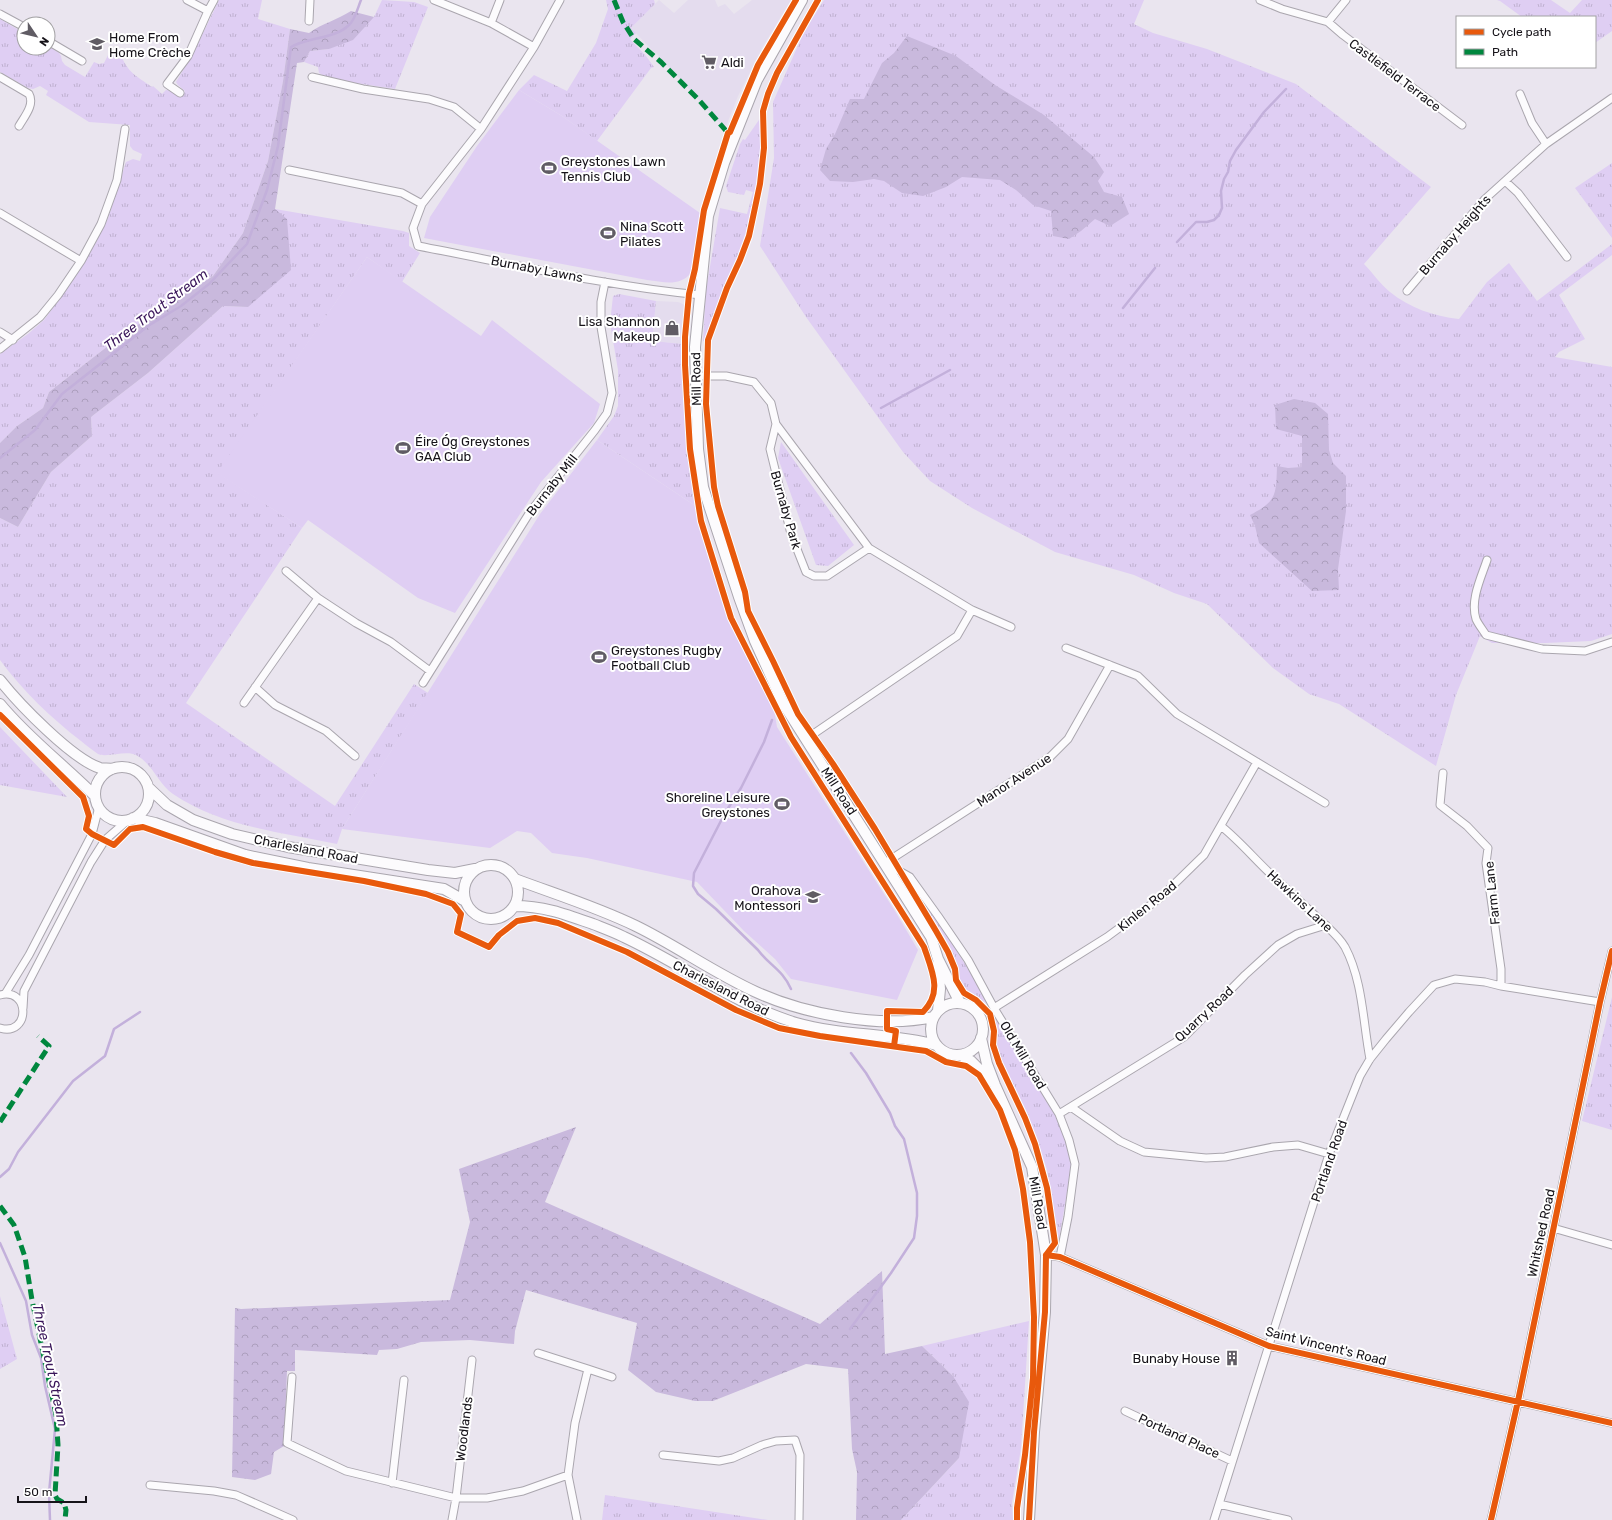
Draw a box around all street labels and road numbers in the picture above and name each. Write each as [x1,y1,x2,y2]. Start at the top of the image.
street label: Castlefield Terrace [1346,36,1444,114]
street label: Burnaby Heights [1416,192,1495,279]
street label: Burnaby Lawns [490,253,585,285]
street label: Mill Road [688,352,704,406]
street label: Burnaby Mill [523,451,581,519]
street label: Burnaby Park [768,469,804,551]
street label: Manor Avenue [974,750,1054,810]
street label: Mill Road [818,764,860,818]
street label: Charlesland Road [253,832,359,866]
street label: Farm Lane [1481,861,1503,925]
street label: Hawkins Lane [1264,867,1336,935]
street label: Kinlen Road [1115,878,1179,934]
street label: Charlesland Road [671,957,771,1019]
street label: Quarry Road [1172,983,1236,1045]
street label: Old Mill Road [997,1018,1049,1092]
street label: Portland Road [1308,1118,1350,1204]
street label: Mill Road [1026,1175,1050,1231]
street label: Whitshed Road [1524,1187,1558,1279]
street label: Saint Vincent's Road [1264,1324,1388,1368]
street label: Woodlands [453,1395,475,1462]
street label: Portland Place [1136,1411,1222,1461]

